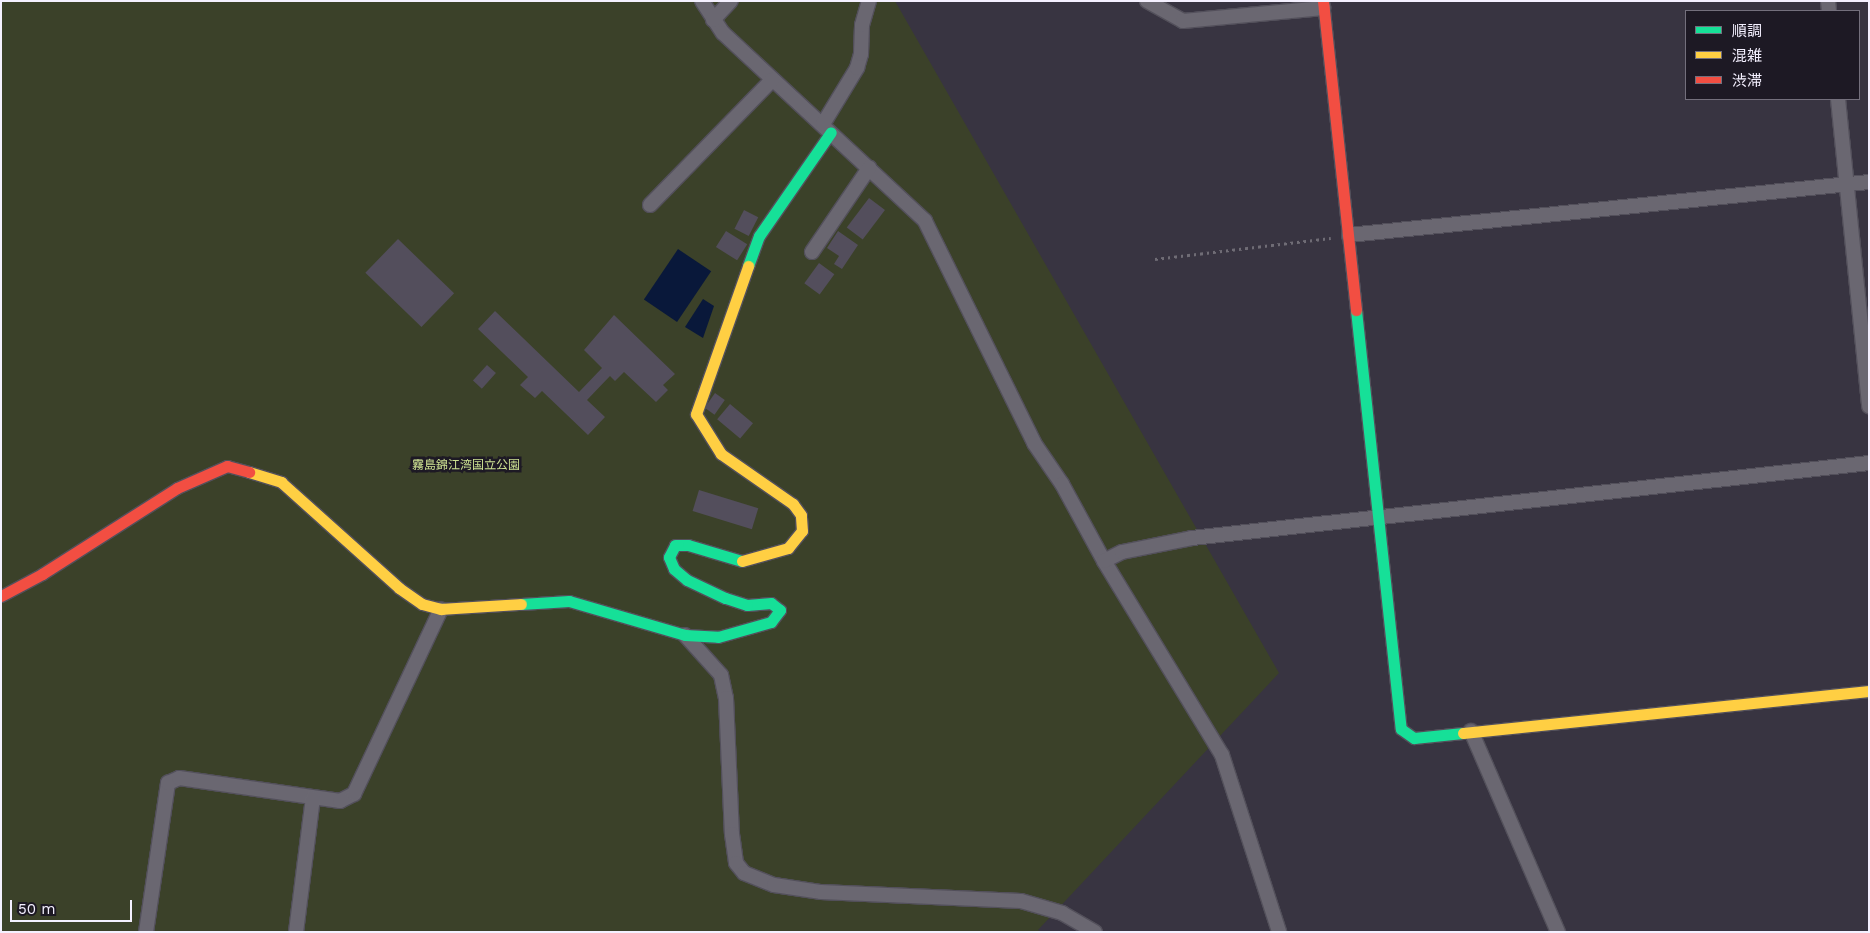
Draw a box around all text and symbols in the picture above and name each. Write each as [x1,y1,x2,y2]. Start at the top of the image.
legend [1685,10,1860,100]
text: 順調 [1732,22,1762,40]
text: 混雑 [1732,47,1762,65]
text: 渋滞 [1732,72,1762,90]
park label: 霧島錦江湾国立公園 [412,459,520,473]
scale bar [12,890,135,922]
text: 50 m [18,900,55,918]

